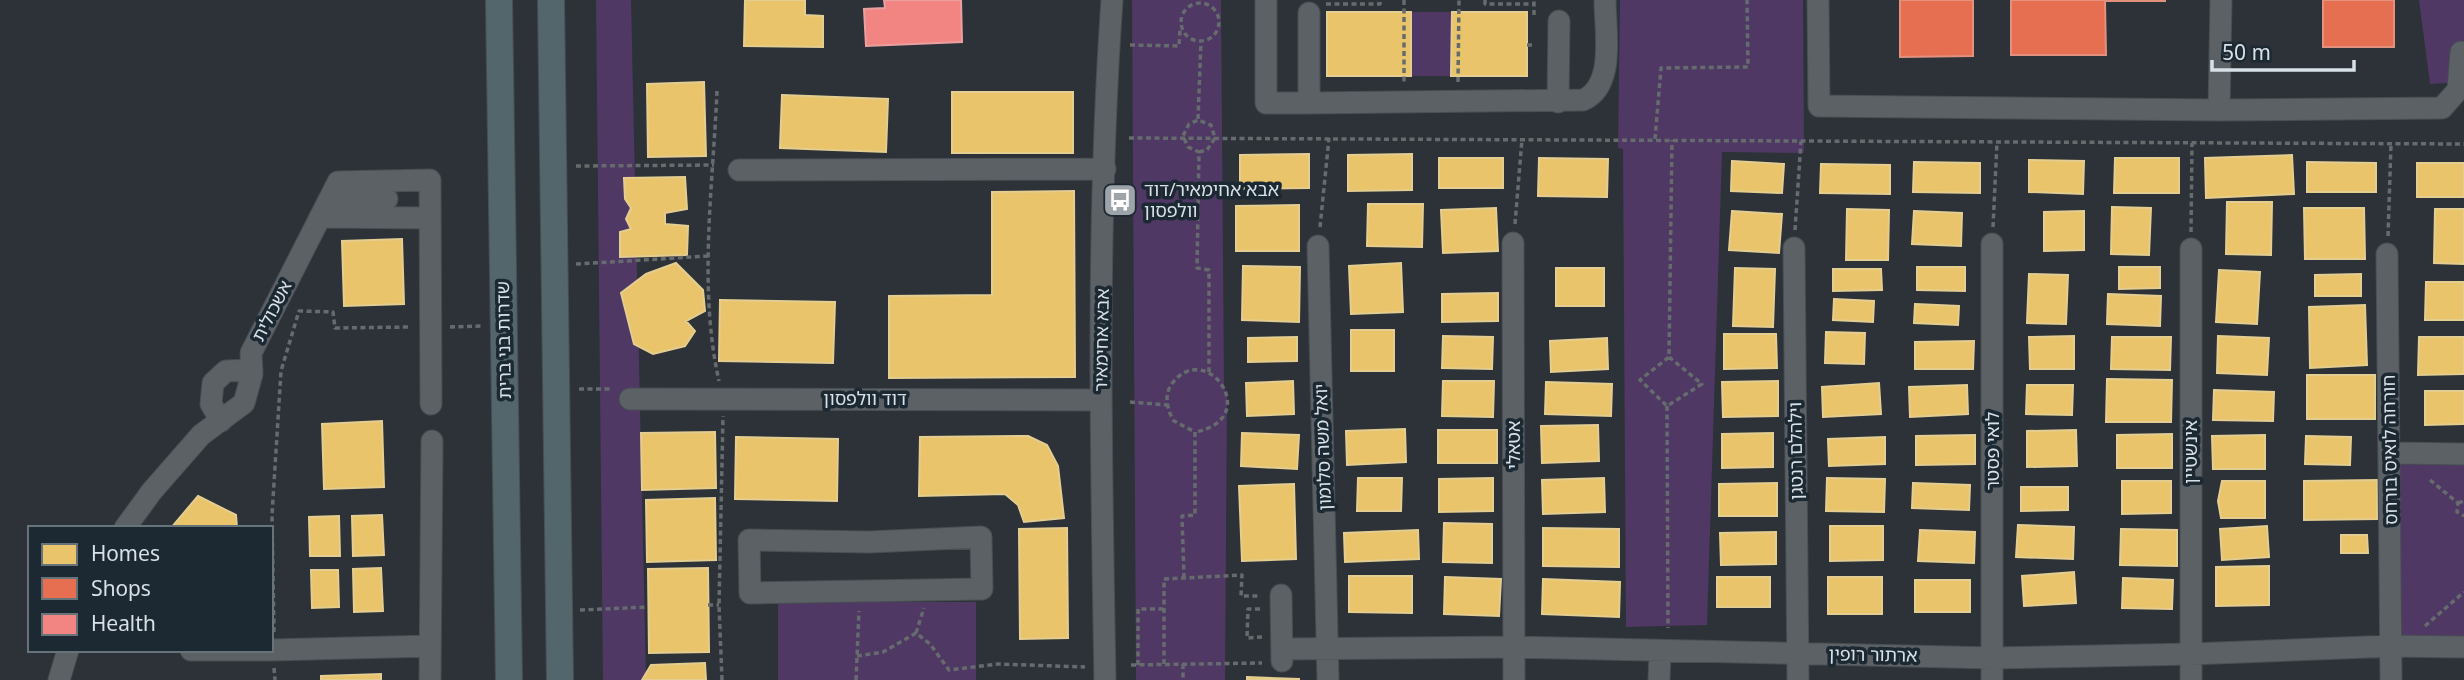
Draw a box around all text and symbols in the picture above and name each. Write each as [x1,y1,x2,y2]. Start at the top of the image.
scale bar [2212,28,2354,72]
text: 50 m [2222,38,2271,66]
place label: אבא אחימאיר/דוד וולפסון [1144,177,1279,222]
bus stop icon: אבא אחימאיר/דוד וולפסון [1101,181,1139,219]
street label: אשכולית [246,276,297,345]
street label: שדרות בני ברית [490,281,516,399]
street label: אבא אחימאיר [1088,288,1114,392]
street label: חורחה לואיס בורחס [2376,375,2402,525]
street label: יואל משה סלומון [1308,383,1336,511]
street label: דוד וולפסון [823,386,907,410]
street label: וילהלם רנטגן [1782,402,1808,500]
street label: לואי פסטר [1980,412,2004,490]
street label: אינשטיין [2178,420,2202,484]
street label: אטאלי [1501,421,1525,469]
legend [28,526,273,652]
text: Homes [91,539,160,567]
text: Shops [91,574,151,602]
text: Health [91,609,156,637]
street label: ארתור רופין [1828,641,1918,667]

